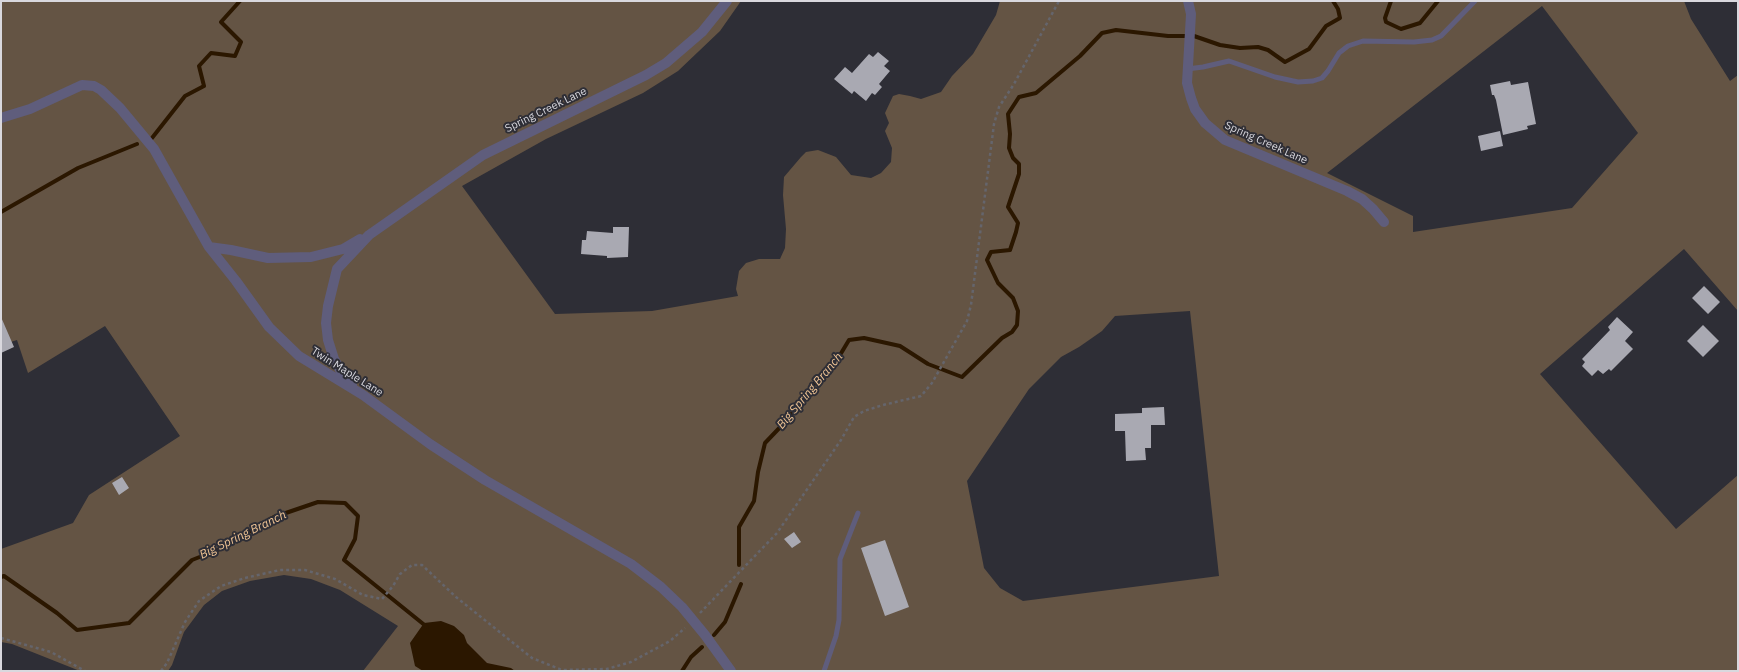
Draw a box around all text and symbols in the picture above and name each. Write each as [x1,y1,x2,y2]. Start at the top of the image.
street label: Spring Creek Lane [503,85,589,135]
street label: Spring Creek Lane [1223,119,1309,167]
street label: Twin Maple Lane [309,345,385,399]
water label: Big Spring Branch [774,350,846,432]
water label: Big Spring Branch [197,508,289,562]

